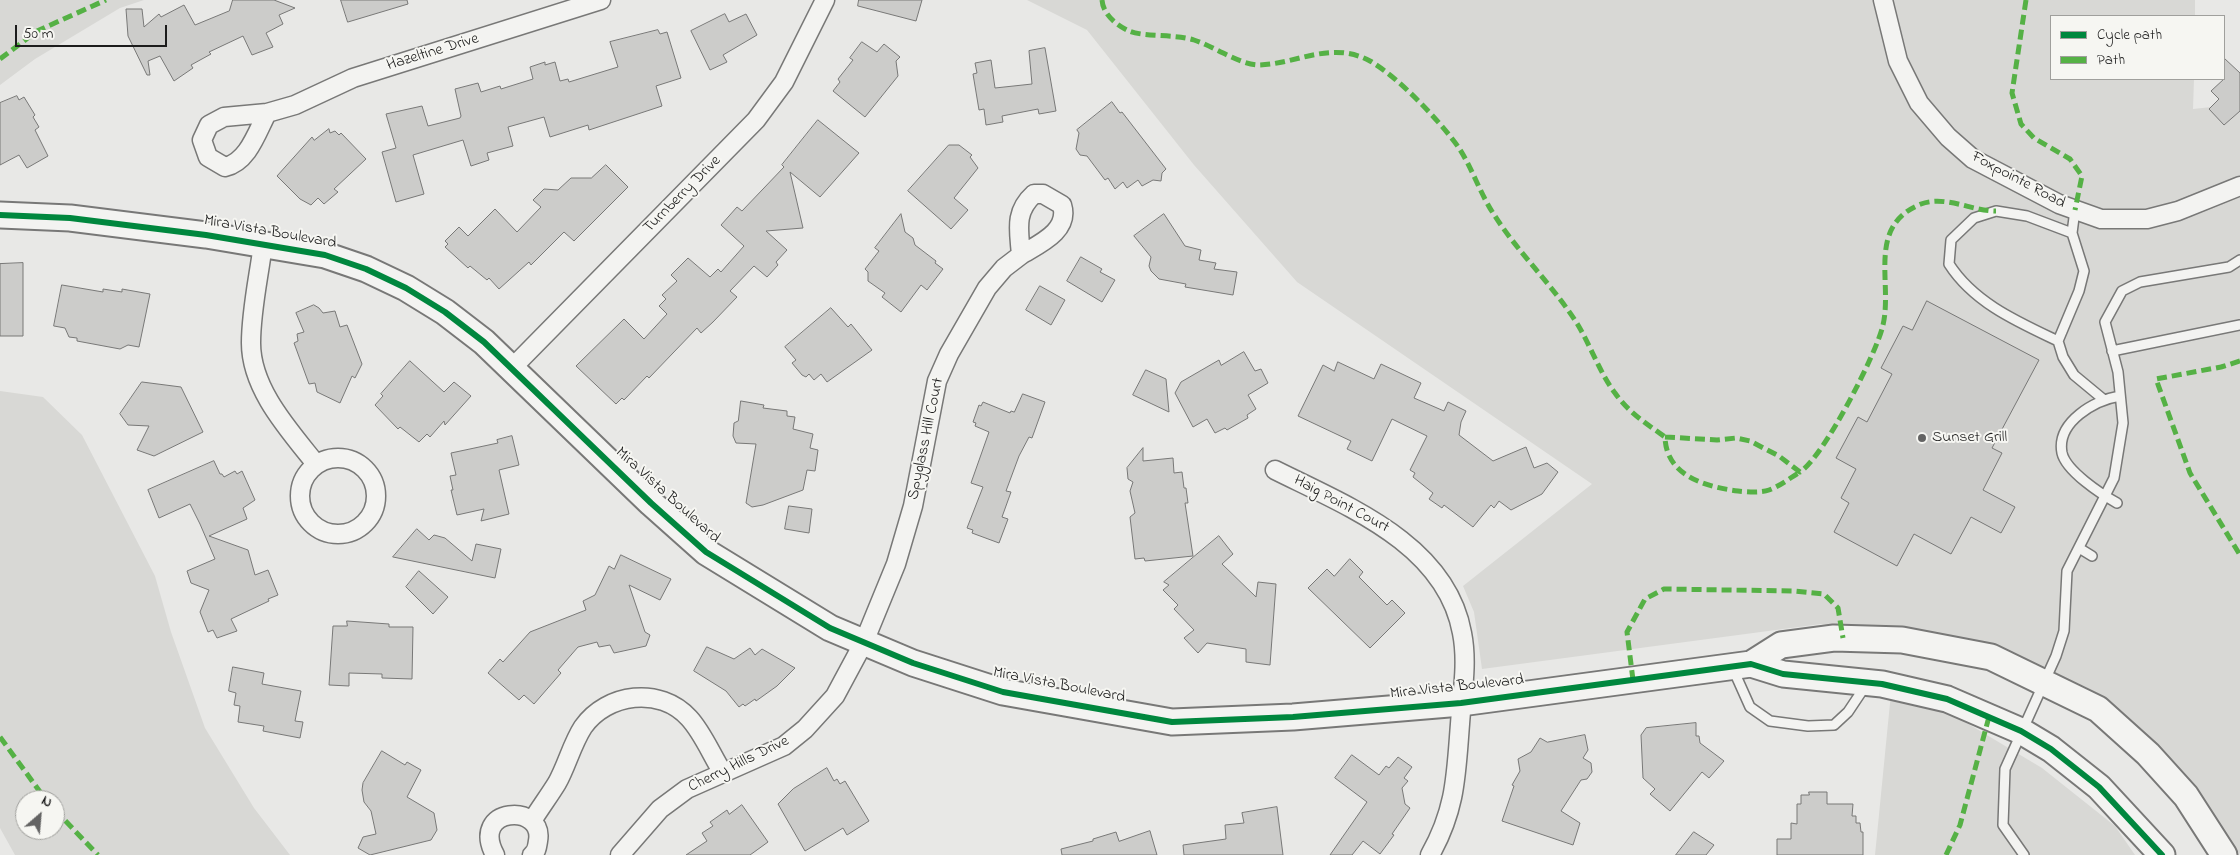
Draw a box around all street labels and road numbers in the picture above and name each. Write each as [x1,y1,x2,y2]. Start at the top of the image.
street label: Hazeltine Drive [385,30,481,76]
street label: Foxpointe Road [1968,148,2068,214]
street label: Turnberry Drive [640,152,726,238]
street label: Mira Vista Boulevard [202,212,338,254]
street label: Spyglass Hill Court [905,376,949,502]
street label: Mira Vista Boulevard [611,444,723,548]
street label: Haig Point Court [1290,472,1392,538]
street label: Mira Vista Boulevard [991,664,1127,708]
street label: Mira Vista Boulevard [1389,671,1525,705]
street label: Cherry Hills Drive [686,732,792,798]

